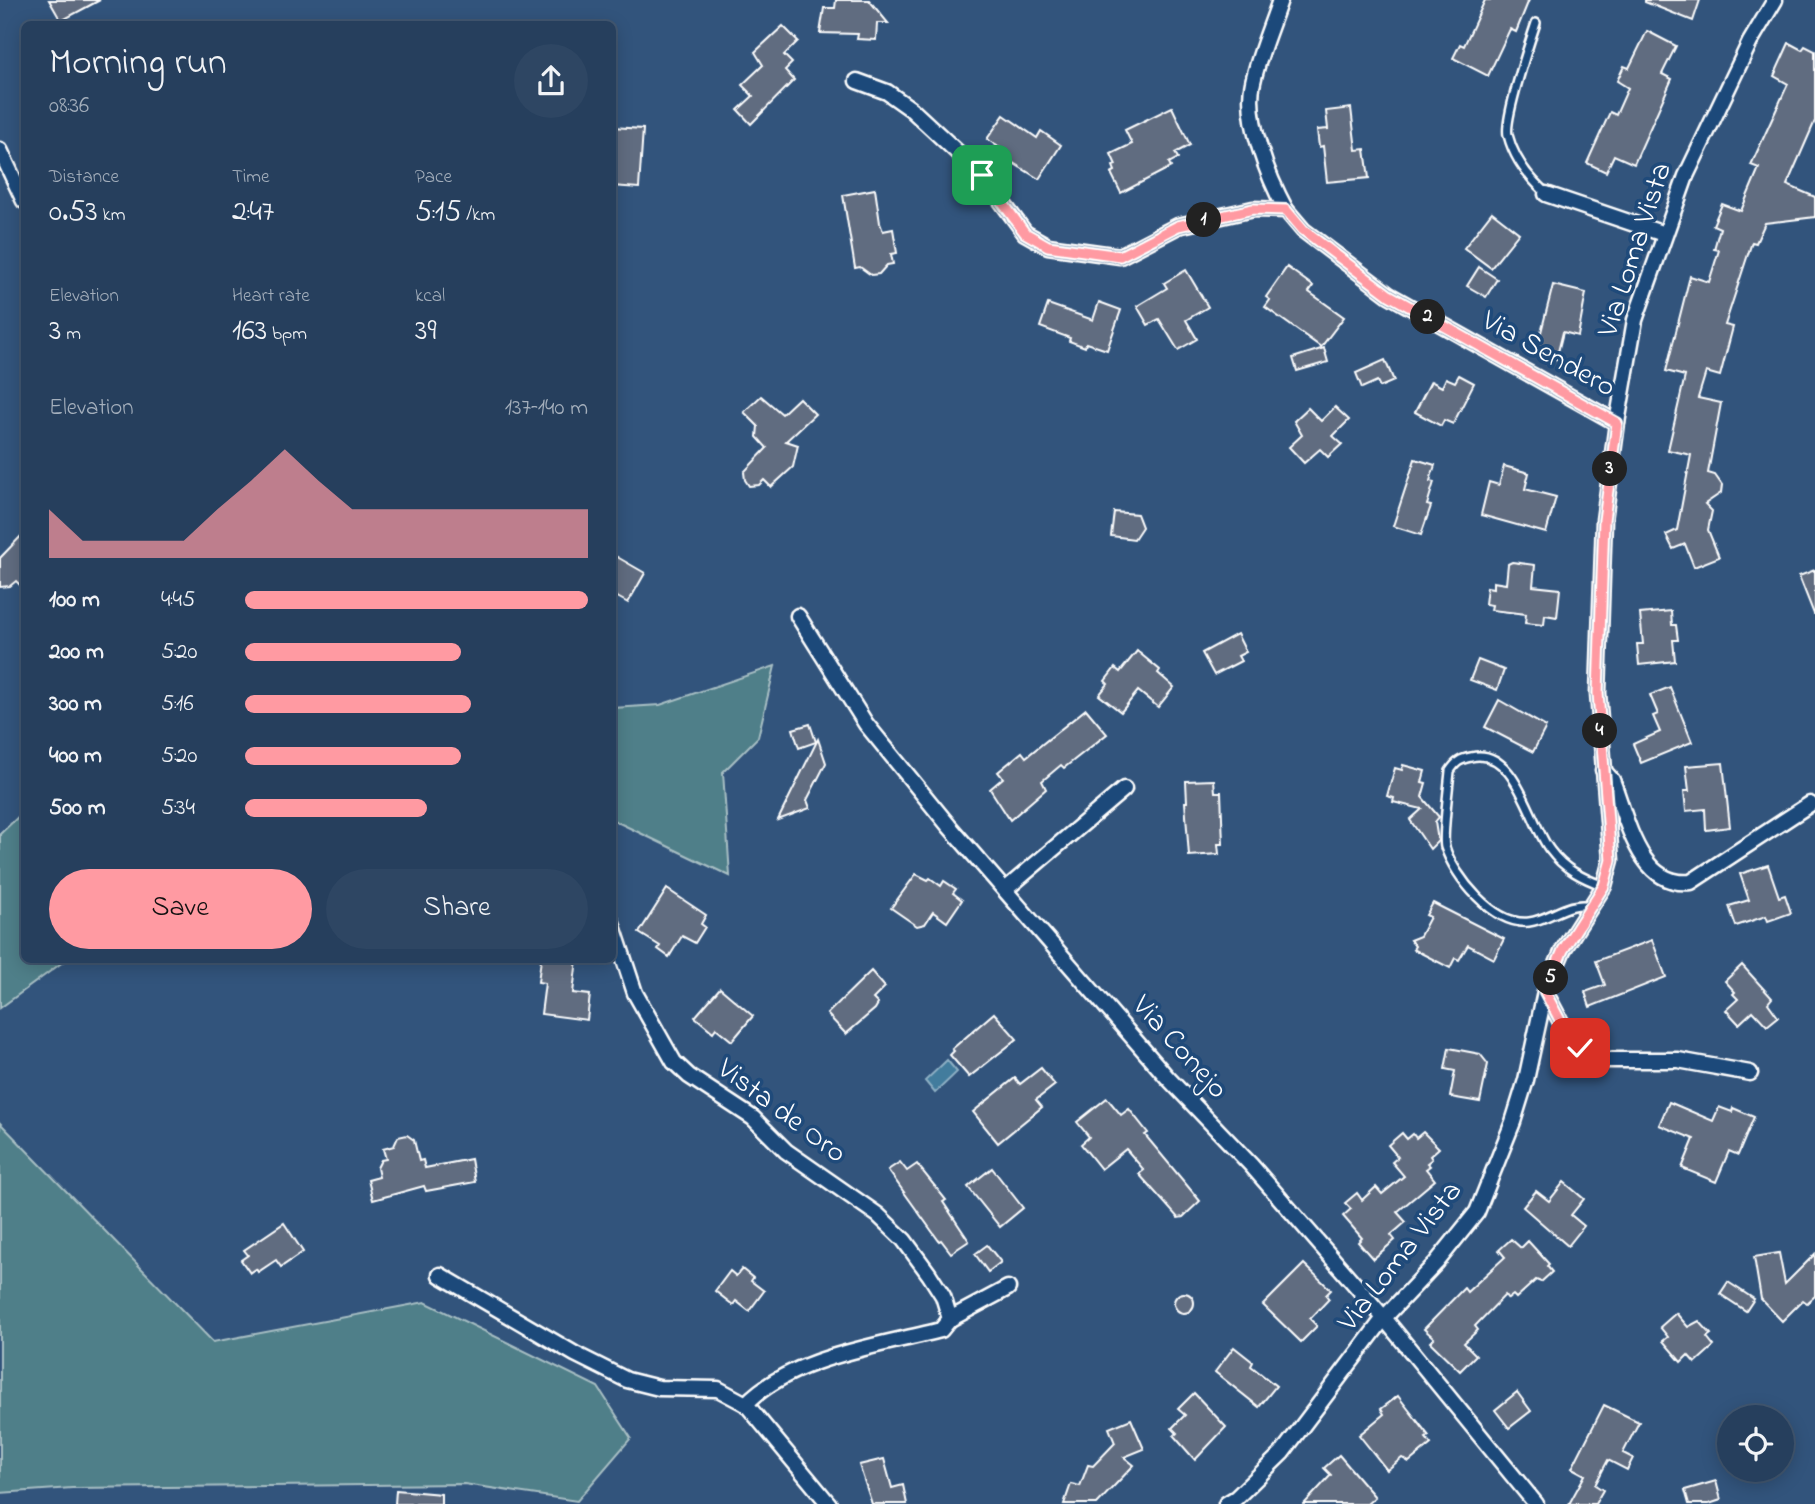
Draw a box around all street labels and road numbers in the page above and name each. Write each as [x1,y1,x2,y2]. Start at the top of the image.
street label: Via Loma Vista [1587,157,1685,344]
street label: Via Sendero [1472,300,1623,410]
street label: Via Conejo [1120,985,1238,1110]
street label: Vista de Oro [706,1048,855,1175]
street label: Via Loma Vista [1327,1172,1474,1343]

